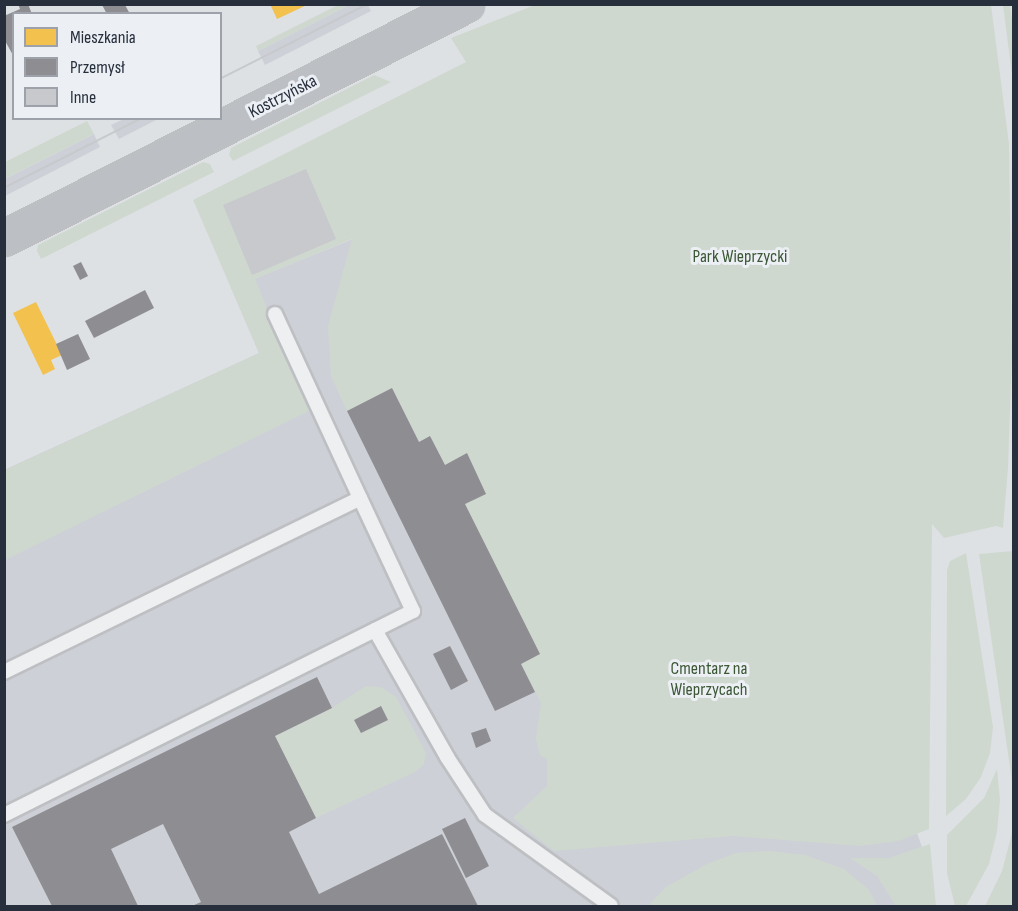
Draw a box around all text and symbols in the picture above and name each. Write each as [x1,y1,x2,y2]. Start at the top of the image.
legend [12,12,222,120]
text: Mieszkania [70,27,136,48]
text: Przemysł [70,57,125,78]
street label: Kostrzyńska [245,71,321,123]
text: Inne [70,87,96,108]
park label: Park Wieprzycki [693,246,787,268]
park label: Cmentarz na Wieprzycach [670,659,748,702]

